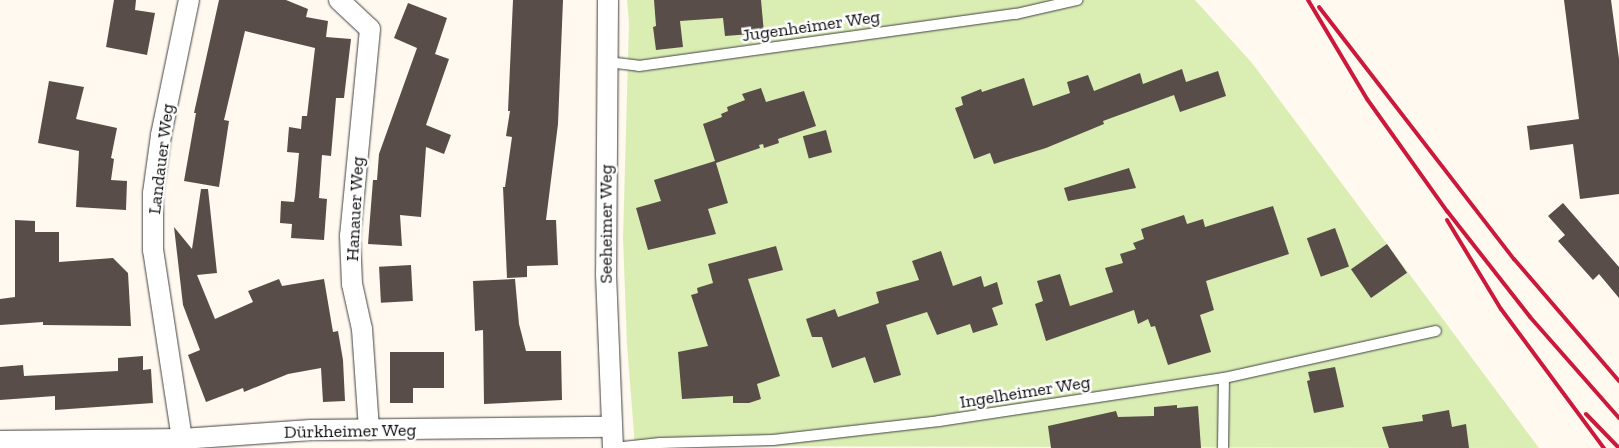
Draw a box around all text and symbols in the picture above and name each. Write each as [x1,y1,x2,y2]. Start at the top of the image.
street label: Jugenheimer Weg [740,6,882,46]
street label: Landauer Weg [143,102,179,216]
street label: Hanauer Weg [341,156,369,262]
street label: Seeheimer Weg [595,164,617,284]
street label: Ingelheimer Weg [958,371,1092,413]
street label: Dürkheimer Weg [283,419,417,443]

